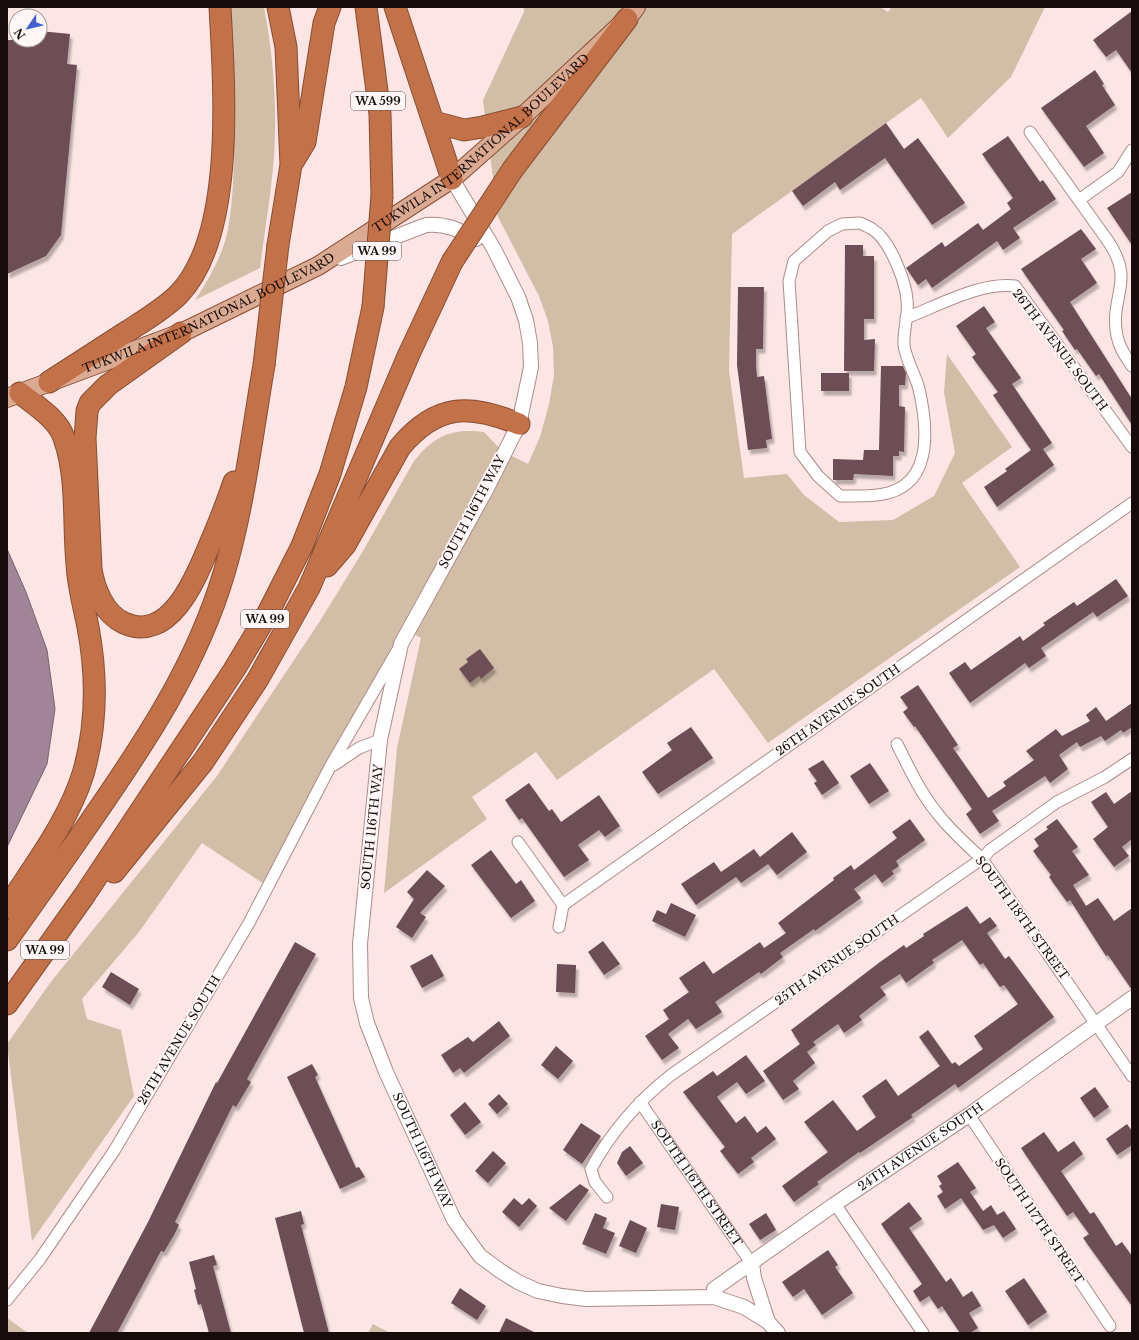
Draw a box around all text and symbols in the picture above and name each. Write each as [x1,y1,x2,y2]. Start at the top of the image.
north arrow [8,8,48,48]
text: N [11,25,29,42]
street label: TUKWILA INTERNATIONAL BOULEVARD [370,50,592,235]
road number: WA 599 [351,92,405,110]
road number: WA 99 [353,242,401,260]
street label: TUKWILA INTERNATIONAL BOULEVARD [80,249,337,376]
street label: 26TH AVENUE SOUTH [1010,286,1111,414]
street label: SOUTH 116TH WAY [435,452,508,571]
road number: WA 99 [241,610,289,628]
street label: 26TH AVENUE SOUTH [773,661,903,758]
street label: SOUTH 116TH WAY [357,763,386,890]
street label: SOUTH 118TH STREET [972,853,1073,983]
street label: 25TH AVENUE SOUTH [772,911,902,1008]
road number: WA 99 [21,941,69,959]
street label: 26TH AVENUE SOUTH [134,972,223,1107]
street label: SOUTH 116TH WAY [389,1090,456,1211]
street label: 24TH AVENUE SOUTH [855,1099,986,1194]
street label: SOUTH 116TH STREET [648,1117,746,1249]
street label: SOUTH 117TH STREET [992,1155,1087,1287]

